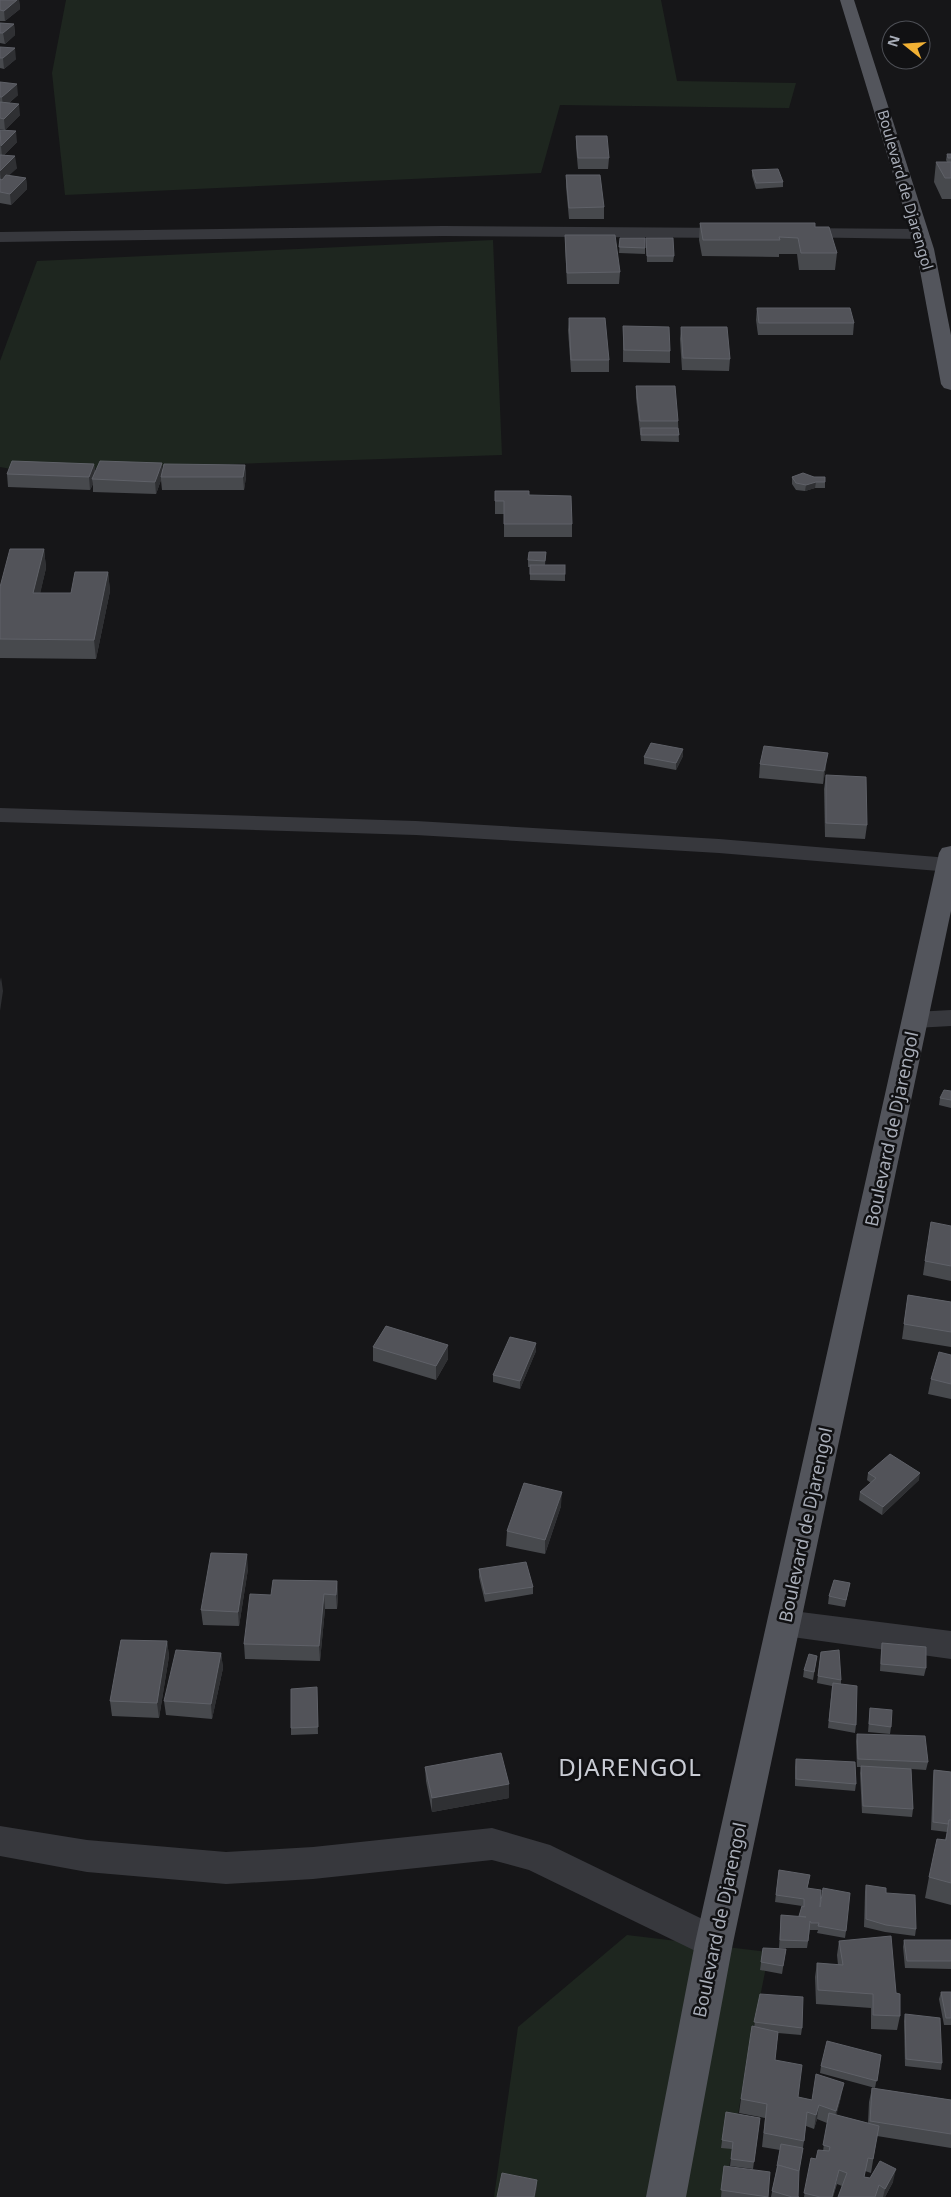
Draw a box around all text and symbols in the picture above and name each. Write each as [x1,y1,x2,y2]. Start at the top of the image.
north arrow [881,20,931,70]
text: N [882,33,904,49]
street label: Boulevard de Djarengol [873,107,938,272]
street label: Boulevard de Djarengol [859,1029,923,1229]
street label: Boulevard de Djarengol [773,1425,837,1625]
district label: DJARENGOL [558,1750,702,1783]
street label: Boulevard de Djarengol [687,1820,751,2020]

